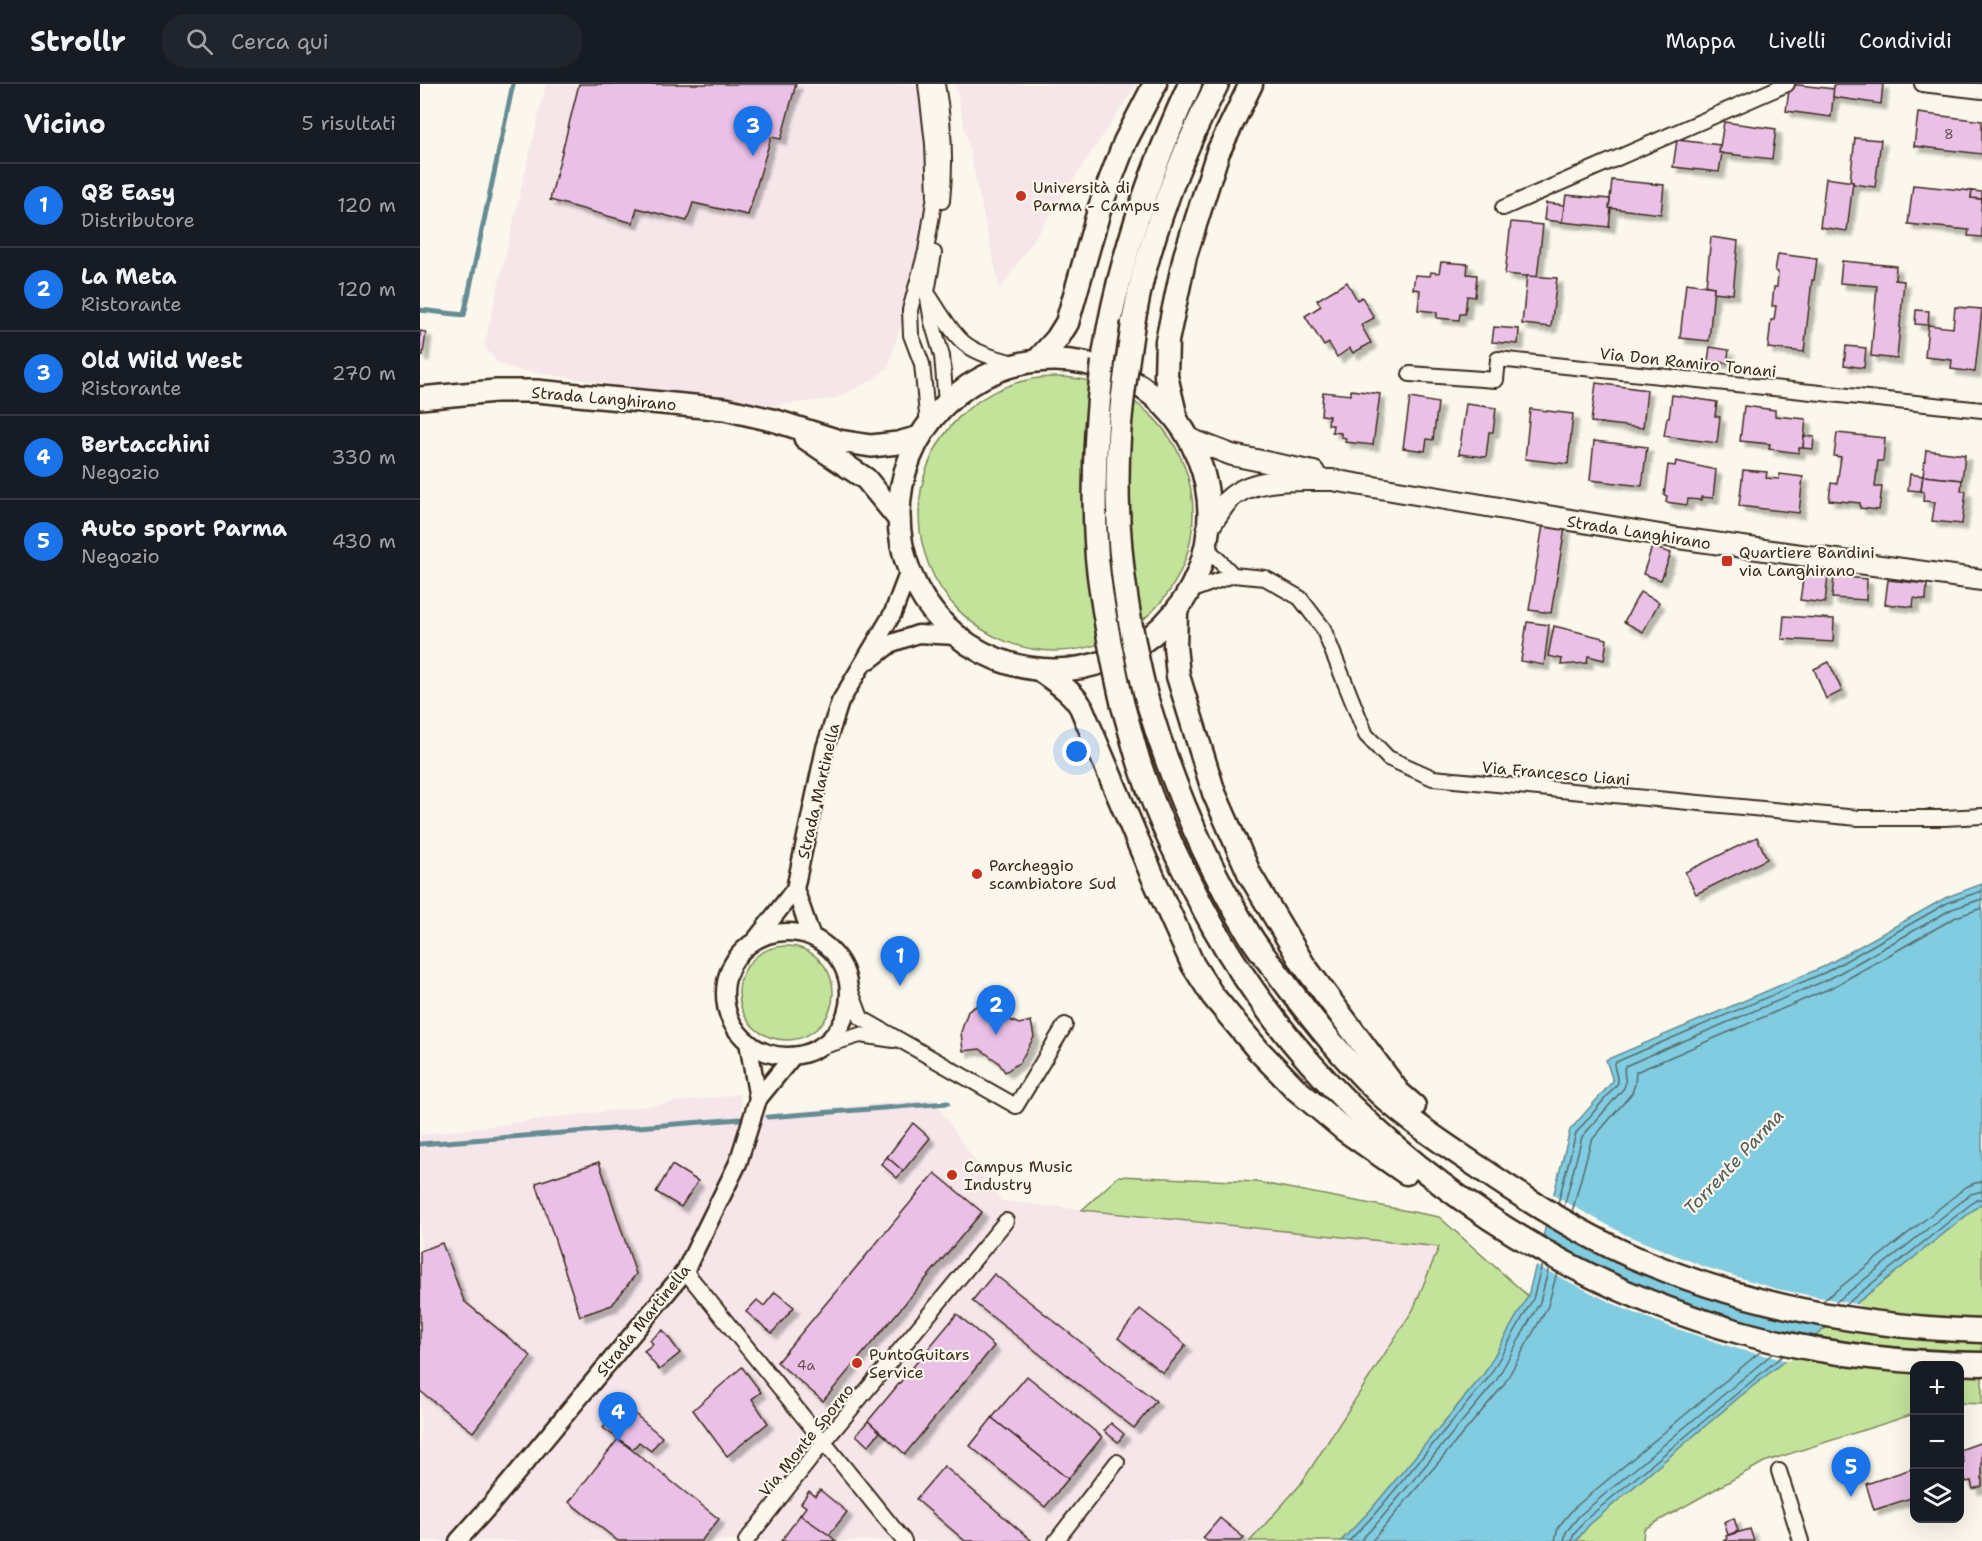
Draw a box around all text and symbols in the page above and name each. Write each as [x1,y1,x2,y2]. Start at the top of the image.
search box [162,14,582,68]
text: Strollr [30,22,126,60]
icon: search [183,25,216,58]
text: Cerca qui [231,27,329,56]
text: Mappa [1665,27,1735,55]
text: Livelli [1768,27,1826,55]
text: Condividi [1859,27,1952,55]
text: Vicino [24,106,106,141]
pin: 3 [734,106,772,156]
text: 5 risultati [301,110,396,136]
house number: 8 [1944,125,1954,143]
place label: Università di Parma - Campus [1033,177,1160,216]
text: Q8 Easy [81,178,175,207]
marker: Università di Parma - Campus [1014,189,1028,203]
text: 1 [39,192,48,218]
text: 120 m [337,192,396,218]
text: Distributore [81,207,195,233]
text: La Meta [81,262,177,291]
text: 2 [37,276,51,302]
text: 120 m [337,276,396,302]
text: Ristorante [81,291,182,317]
street label: Via Don Ramiro Tonani [1598,343,1777,382]
text: Old Wild West [81,346,242,375]
text: 3 [37,360,51,386]
text: 270 m [332,360,396,386]
text: Ristorante [81,375,182,401]
street label: Strada Langhirano [531,382,677,415]
text: Bertacchini [81,430,210,459]
text: 4 [37,444,51,470]
text: 330 m [332,444,396,470]
text: Negozio [81,459,160,485]
street label: Strada Langhirano [1566,511,1712,554]
text: Auto sport Parma [81,514,287,543]
text: 5 [37,528,50,554]
text: 430 m [332,528,396,554]
place label: Quartiere Bandini via Langhirano [1739,542,1875,581]
text: Negozio [81,543,160,569]
marker: Quartiere Bandini via Langhirano [1720,554,1734,568]
street label: Strada Martinella [793,721,844,861]
your location [1062,737,1091,766]
street label: Via Francesco Liani [1481,757,1631,790]
place label: Parcheggio scambiatore Sud [989,855,1116,894]
marker: Parcheggio scambiatore Sud [970,867,984,881]
pin: 1 [880,936,920,986]
pin: 2 [976,986,1016,1035]
water label: Torrente Parma [1679,1104,1789,1220]
place label: Campus Music Industry [964,1156,1073,1195]
marker: Campus Music Industry [945,1168,959,1182]
street label: Strada Martinella [592,1260,695,1381]
place label: PuntoGuitars Service [869,1344,970,1383]
house number: 4a [797,1356,815,1374]
marker: PuntoGuitars Service [850,1356,864,1370]
map controls [1910,1361,1964,1523]
button: + [1910,1361,1964,1415]
street label: Via Monte Sporno [754,1379,858,1501]
pin: 4 [598,1392,638,1442]
button: − [1910,1415,1964,1469]
pin: 5 [1832,1448,1870,1497]
button: layers [1910,1469,1964,1523]

